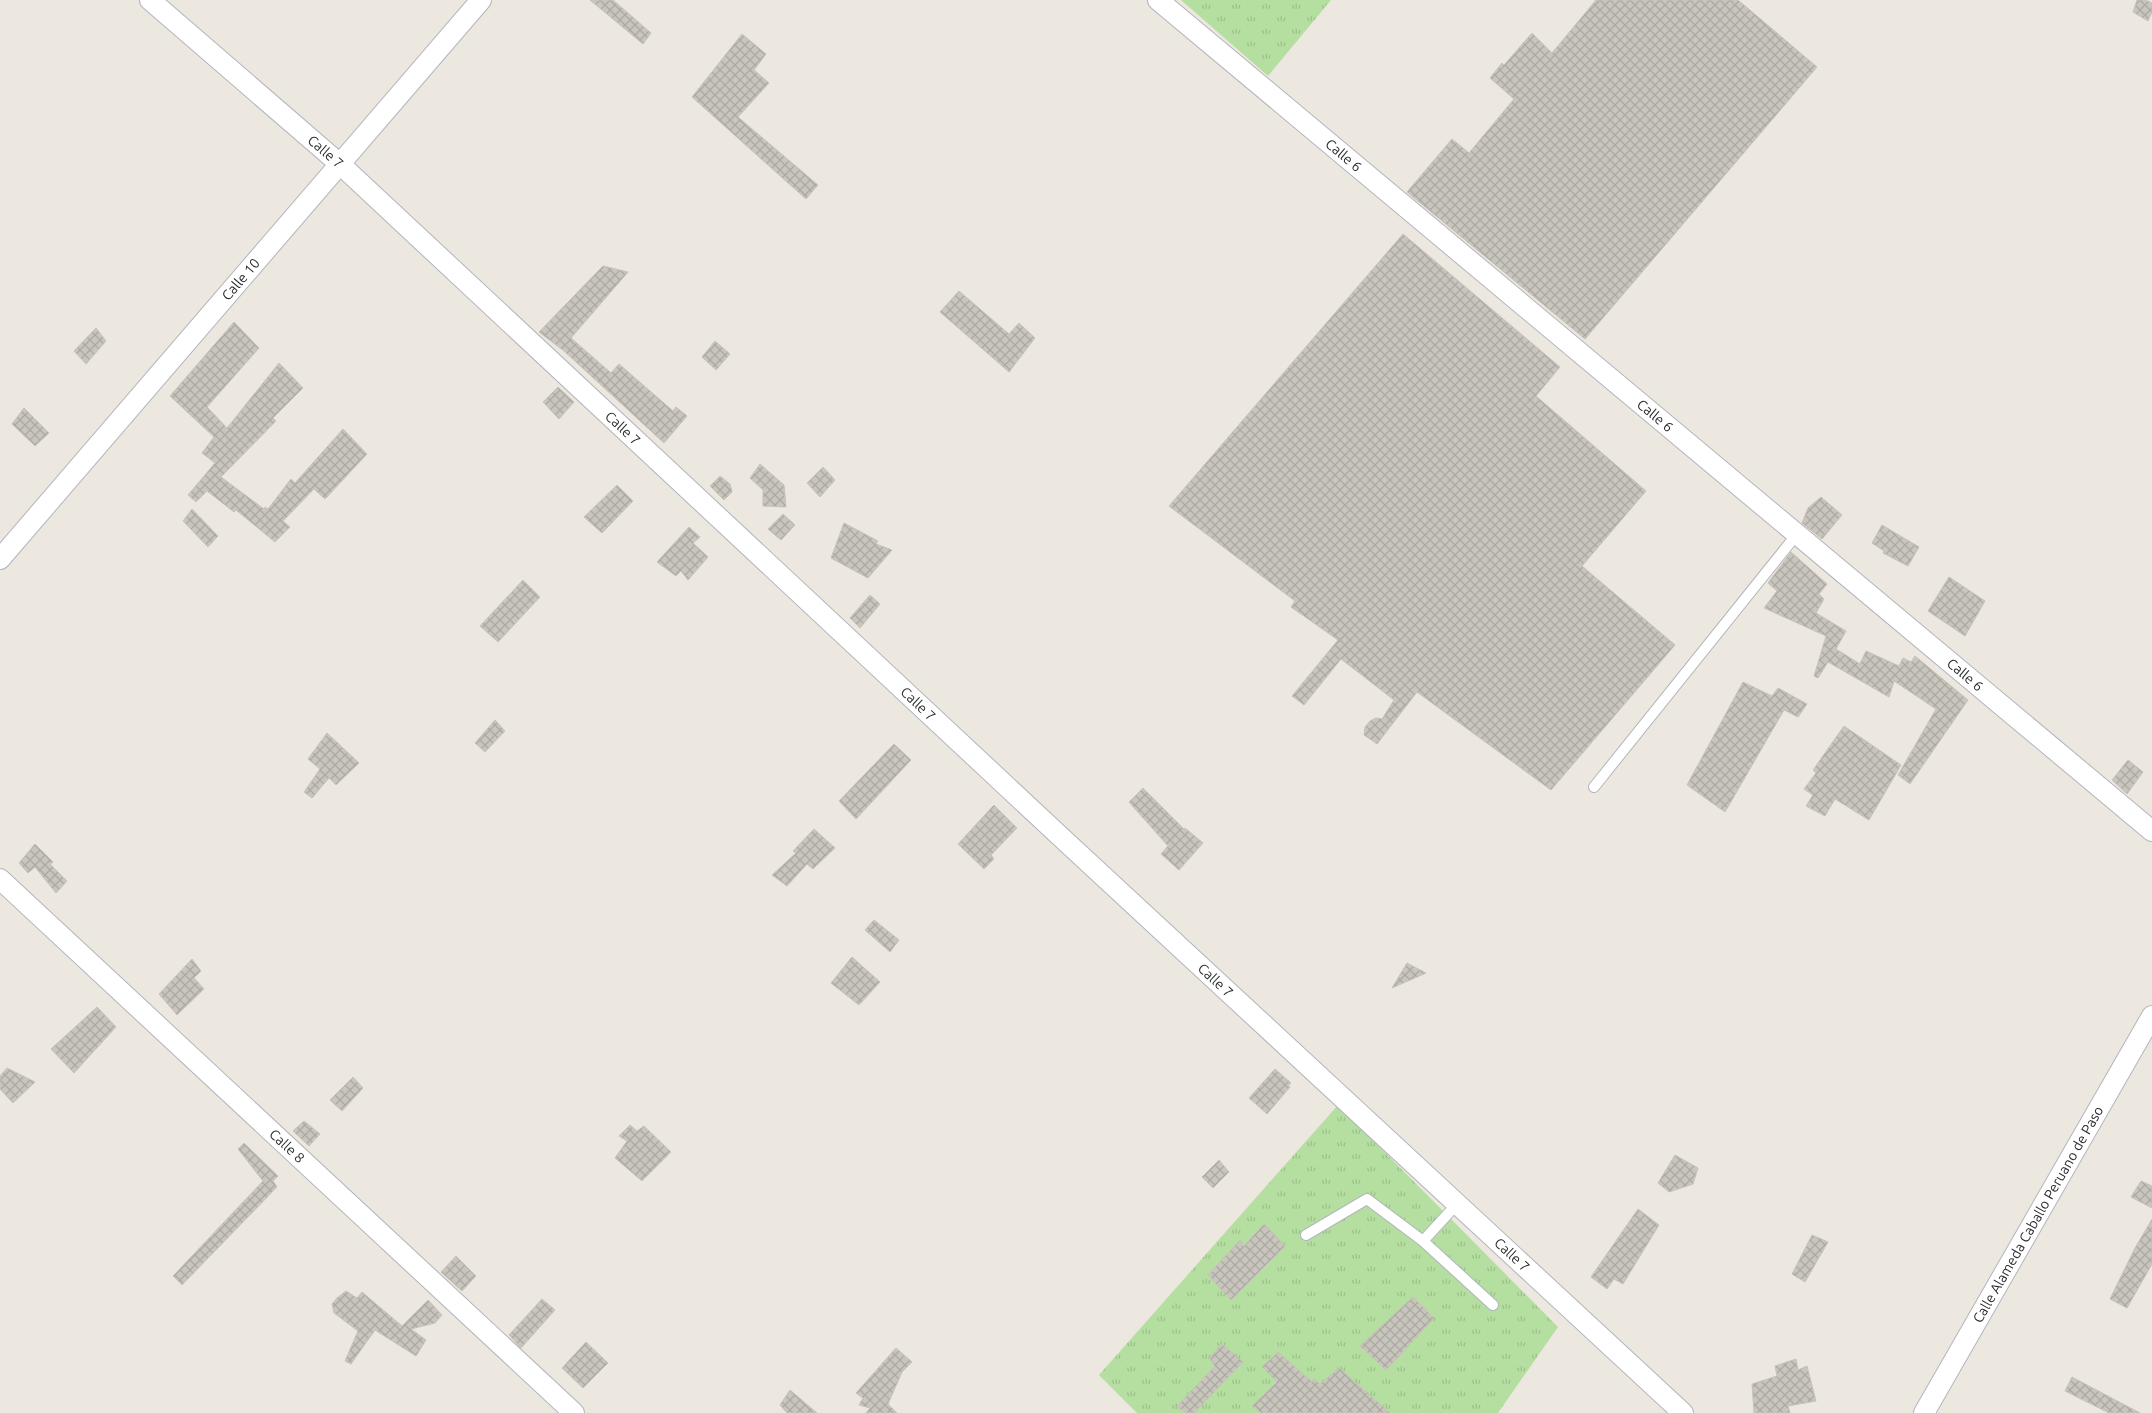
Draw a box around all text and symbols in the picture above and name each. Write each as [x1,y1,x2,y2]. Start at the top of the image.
street label: Calle 7 [304,132,347,171]
street label: Calle 6 [1322,136,1365,175]
street label: Calle 10 [218,255,263,303]
street label: Calle 6 [1634,396,1676,435]
street label: Calle 7 [602,408,644,448]
street label: Calle 6 [1944,655,1986,694]
street label: Calle 7 [897,684,939,724]
street label: Calle 7 [1195,960,1236,1000]
street label: Calle Alameda Caballo Peruano de Paso [1970,1103,2107,1326]
street label: Calle 8 [266,1126,308,1166]
street label: Calle 7 [1491,1235,1533,1275]

